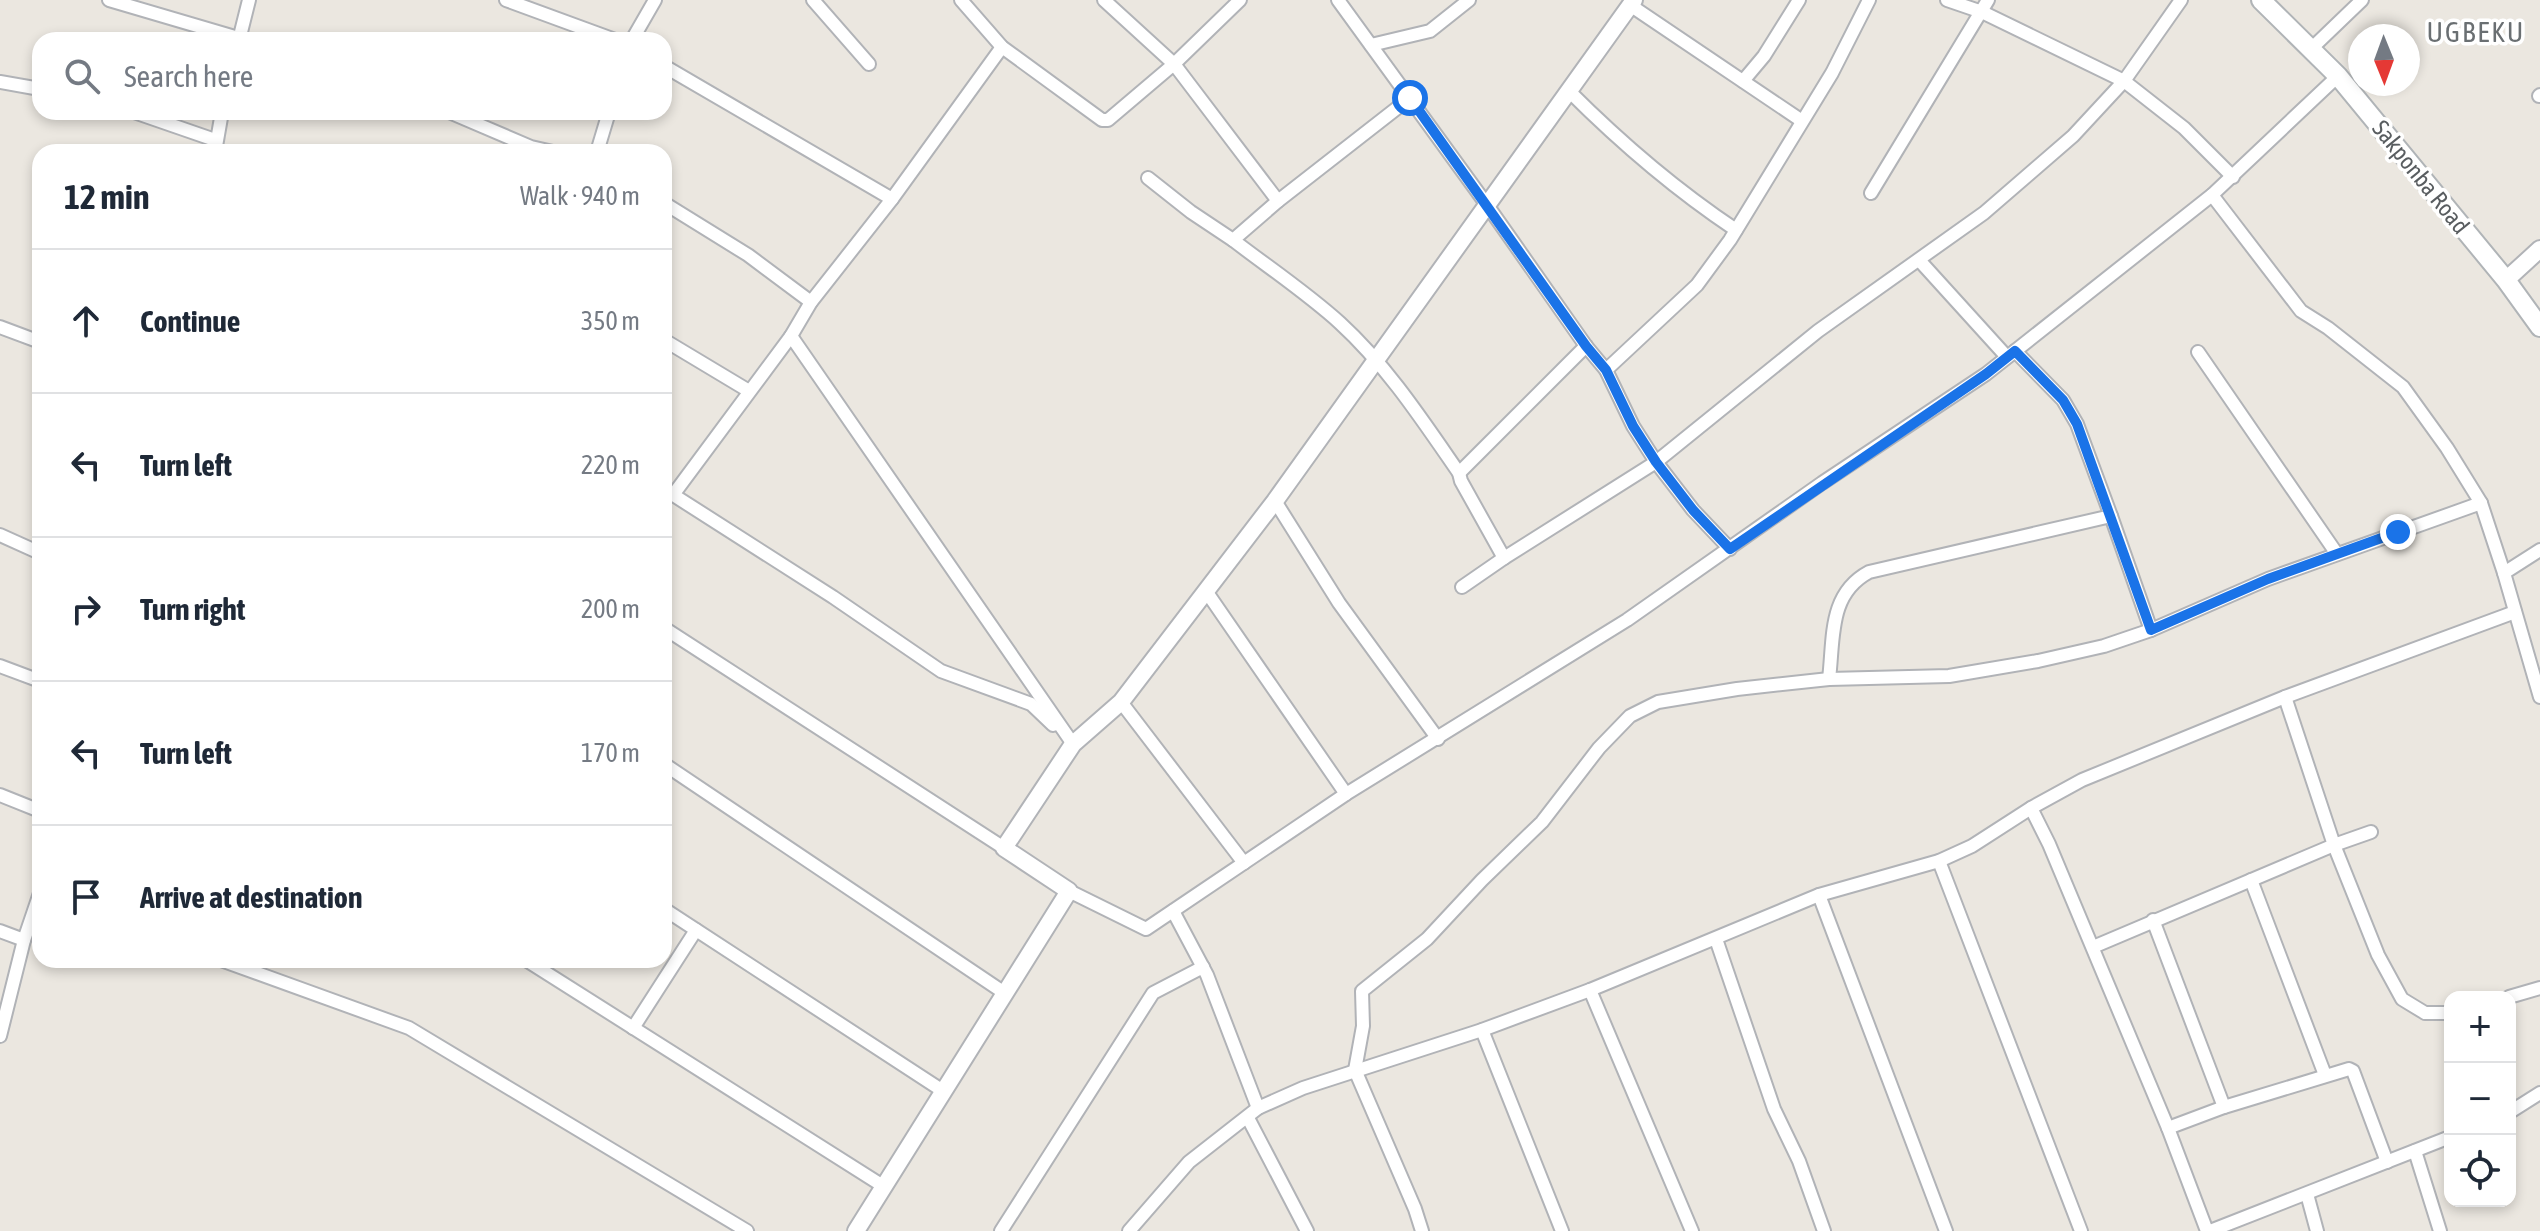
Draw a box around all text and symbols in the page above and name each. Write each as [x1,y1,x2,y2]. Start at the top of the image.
district label: UGBEKU [2427,16,2525,48]
north arrow [2348,24,2420,96]
search box [32,32,672,120]
icon: search [60,54,104,98]
text: Search here [124,59,253,93]
route start [1392,80,1428,116]
street label: Sakponba Road [2367,115,2475,239]
text: 12 min [64,177,149,216]
text: Walk · 940 m [520,181,640,211]
icon: ahead [64,299,108,343]
text: Continue [140,304,240,338]
text: 350 m [581,306,640,336]
icon: left [64,443,108,487]
text: Turn left [140,448,232,482]
text: 220 m [581,450,640,480]
route end [2380,514,2416,550]
icon: right [64,587,108,631]
text: Turn right [140,592,246,626]
text: 200 m [581,594,640,624]
icon: left [64,731,108,775]
text: Turn left [140,736,232,770]
text: 170 m [581,738,640,768]
icon: arrive [64,875,108,919]
text: Arrive at destination [140,880,362,914]
map controls [2444,991,2516,1207]
button: + [2444,991,2516,1063]
button: − [2444,1063,2516,1135]
button: locate [2444,1135,2516,1207]

